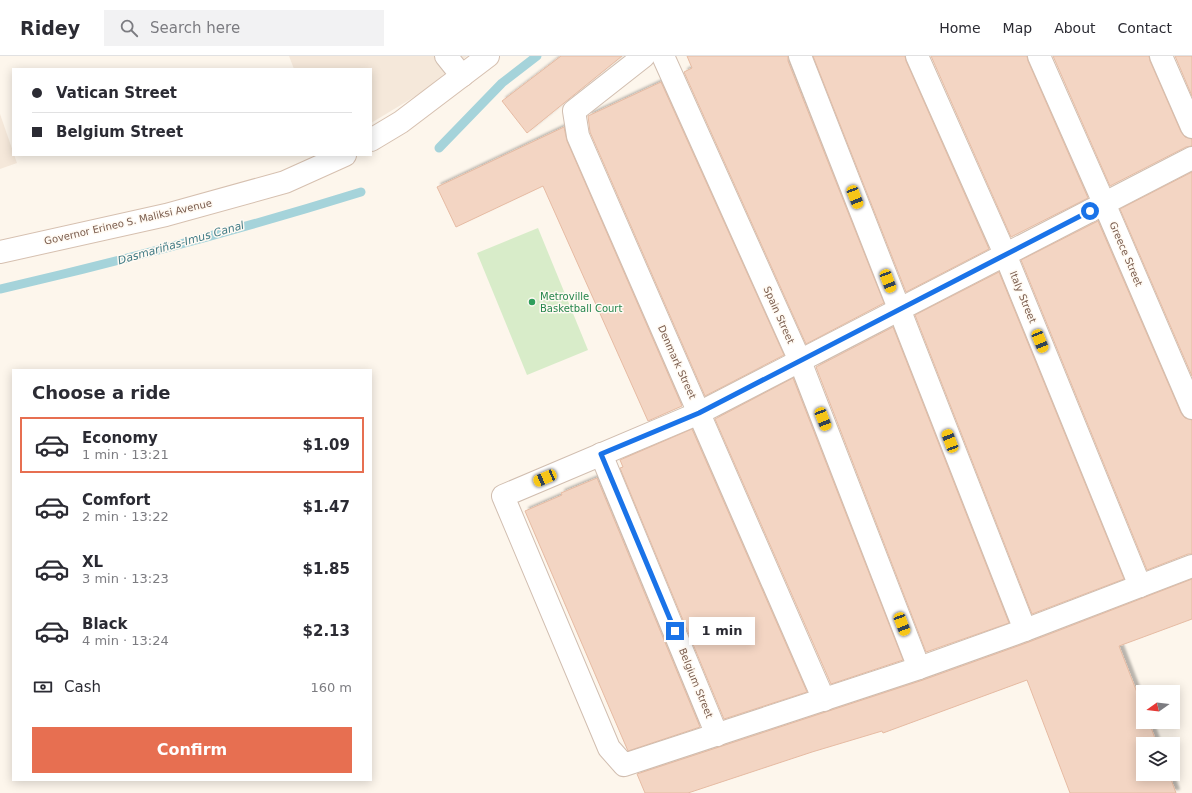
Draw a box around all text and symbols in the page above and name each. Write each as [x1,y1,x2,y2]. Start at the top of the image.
search box [104,10,384,46]
text: Ridey [20,17,80,39]
icon: search [118,17,140,39]
text: Search here [150,19,240,37]
text: Home [939,20,981,36]
text: Map [1003,20,1032,36]
text: About [1054,20,1096,36]
text: Contact [1118,20,1172,36]
text: Vatican Street [56,84,177,102]
text: Belgium Street [56,123,183,141]
car [845,184,865,210]
street label: Governor Erineo S. Maliksi Avenue [43,197,213,247]
route start [1081,202,1099,220]
water label: Dasmariñas-Imus Canal [116,219,246,267]
street label: Greece Street [1107,220,1145,288]
car [878,268,898,294]
street label: Italy Street [1008,269,1038,325]
street label: Spain Street [761,285,797,345]
place label: Metroville Basketball Court [540,291,622,314]
marker: Metroville Basketball Court [527,297,537,307]
street label: Denmark Street [656,323,698,401]
car [1030,328,1050,354]
text: Choose a ride [32,382,171,403]
car [813,406,833,432]
icon: car [34,427,70,463]
car [940,428,960,454]
text: Economy [82,429,158,447]
text: $1.09 [303,436,350,454]
text: 1 min · 13:21 [82,447,169,462]
car [532,468,558,488]
icon: car [34,489,70,525]
text: Comfort [82,491,150,509]
text: $1.47 [303,498,350,516]
text: 2 min · 13:22 [82,509,169,524]
icon: car [34,551,70,587]
text: XL [82,553,103,571]
text: $1.85 [303,560,350,578]
text: 3 min · 13:23 [82,571,169,586]
car [892,611,912,637]
icon: car [34,613,70,649]
text: Black [82,615,128,633]
callout: 1 min [689,617,755,645]
text: $2.13 [303,622,350,640]
route end [666,622,684,640]
text: 1 min [702,623,742,638]
text: 4 min · 13:24 [82,633,169,648]
street label: Belgium Street [677,646,715,720]
icon: cash [32,676,54,698]
text: Cash [64,678,101,696]
text: 160 m [310,680,352,695]
north arrow [1136,685,1180,729]
map controls [1136,685,1180,781]
button: Confirm [32,727,352,773]
button: layers [1136,737,1180,781]

